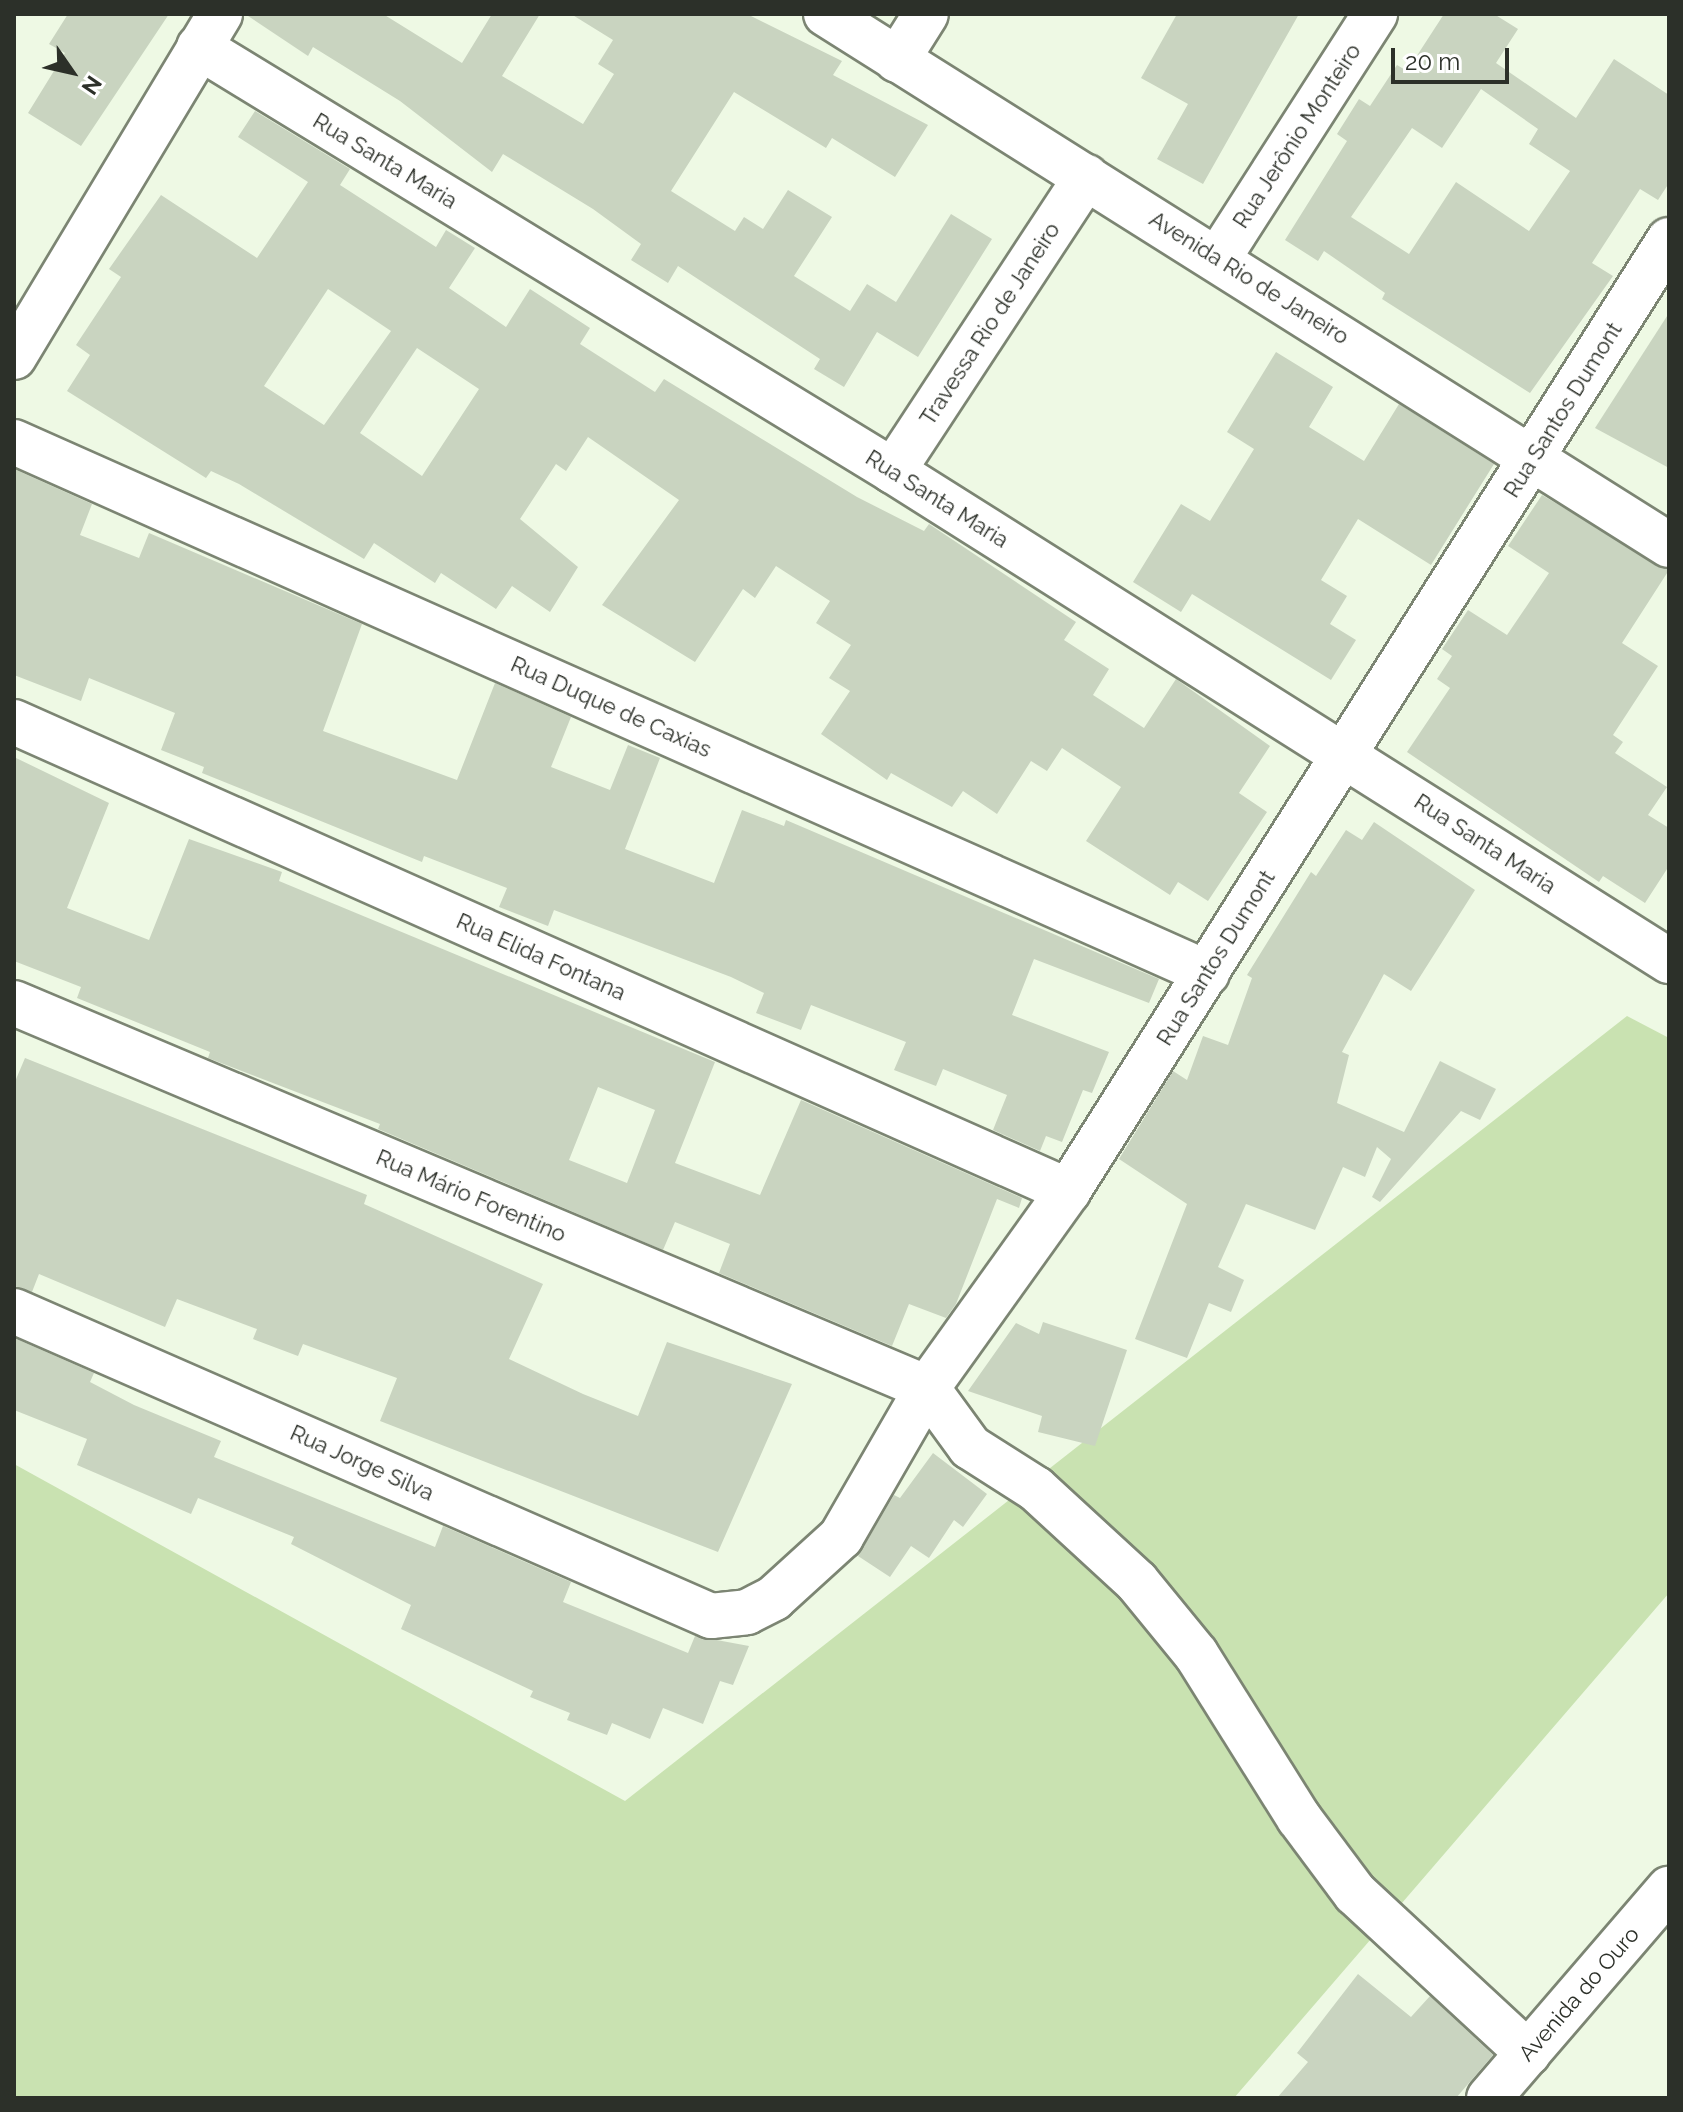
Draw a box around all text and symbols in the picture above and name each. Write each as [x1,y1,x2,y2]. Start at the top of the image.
north arrow [32,32,112,112]
scale bar [1395,32,1513,82]
street label: Rua Jerônio Monteiro [1227,39,1367,233]
text: 20 m [1405,47,1460,76]
text: N [76,71,107,100]
street label: Rua Santa Maria [308,108,462,214]
street label: Avenida Rio de Janeiro [1144,206,1354,350]
street label: Travessa Rio de Janeiro [914,217,1066,431]
street label: Rua Santos Dumont [1498,318,1628,502]
street label: Rua Santa Maria [861,444,1013,554]
street label: Rua Duque de Caxias [507,651,715,763]
street label: Rua Santa Maria [1409,788,1561,900]
street label: Rua Santos Dumont [1151,866,1281,1050]
street label: Rua Elida Fontana [452,908,630,1006]
street label: Rua Mário Forentino [372,1144,570,1248]
street label: Rua Jorge Silva [286,1419,438,1507]
street label: Avenida do Ouro [1513,1921,1645,2067]

